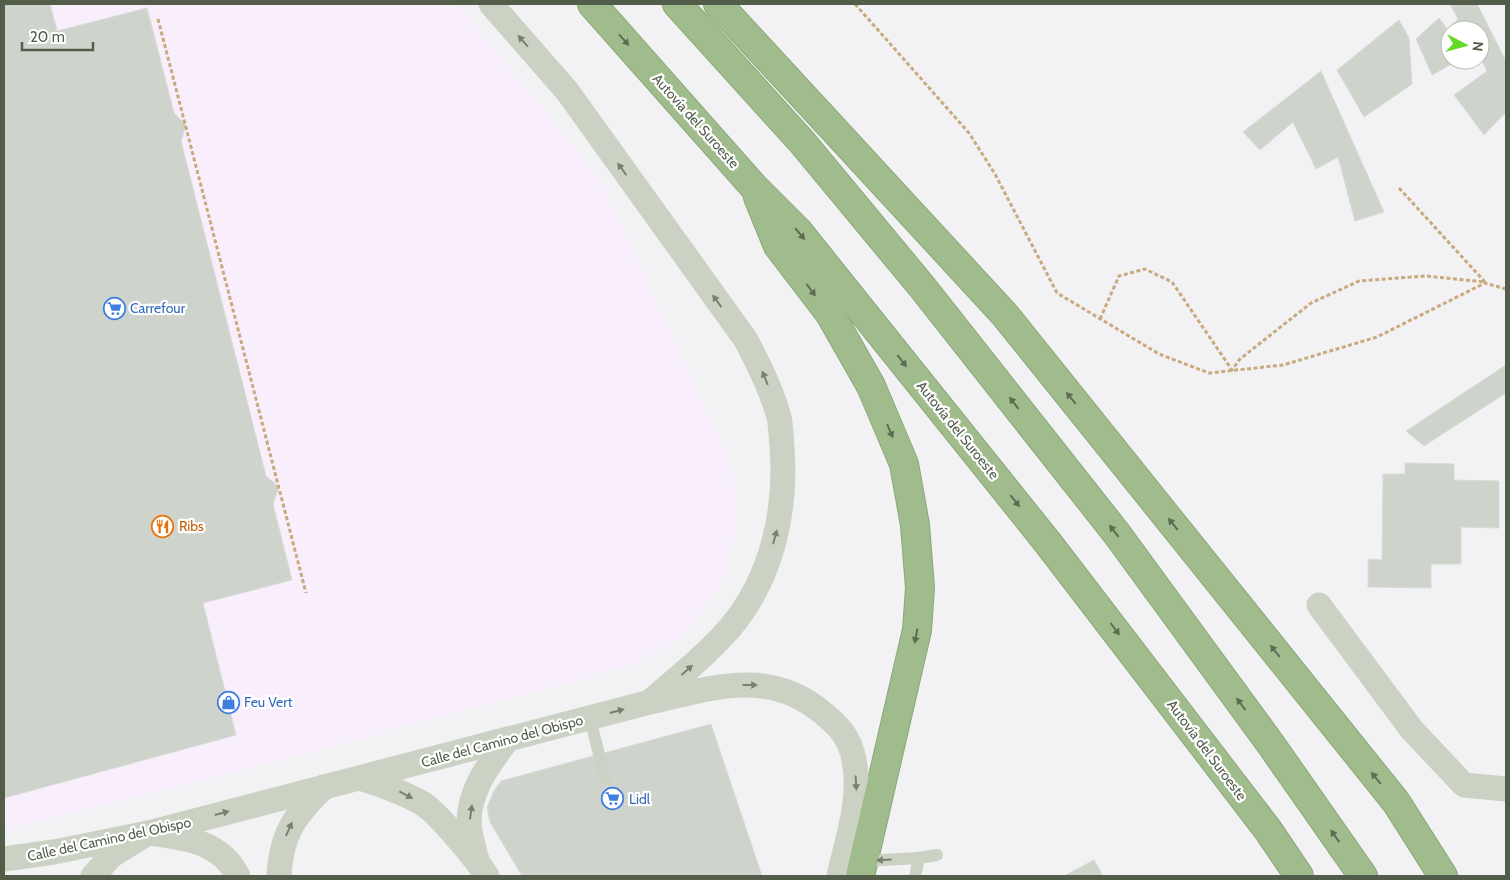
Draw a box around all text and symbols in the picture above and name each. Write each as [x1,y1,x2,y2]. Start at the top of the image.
scale bar [22,20,94,52]
north arrow [1440,20,1490,70]
text: 20 m [30,28,65,46]
one-way arrow [618,34,630,46]
one-way arrow [517,35,529,47]
text: N [1468,40,1487,52]
street label: Autovía del Suroeste [649,70,743,172]
one-way arrow [617,162,627,176]
one-way arrow [794,228,806,240]
one-way arrow [806,283,817,296]
one-way arrow [712,294,722,308]
supermarket icon: Carrefour [102,296,126,320]
place label: Carrefour [130,299,186,317]
one-way arrow [897,354,908,367]
one-way arrow [761,370,769,385]
street label: Autovía del Suroeste [913,377,1003,483]
one-way arrow [1066,392,1077,405]
one-way arrow [1008,397,1019,410]
one-way arrow [886,424,894,438]
one-way arrow [1009,494,1020,507]
restaurant icon: Ribs [151,514,175,538]
place label: Ribs [179,517,204,535]
one-way arrow [1168,518,1179,531]
one-way arrow [1109,524,1119,538]
one-way arrow [771,529,779,544]
one-way arrow [1109,623,1120,636]
one-way arrow [911,629,919,645]
one-way arrow [1269,645,1280,658]
one-way arrow [681,664,693,676]
one-way arrow [742,681,758,689]
shop icon: Feu Vert [216,690,240,714]
place label: Feu Vert [244,693,293,711]
street label: Autovía del Suroeste [1163,696,1251,804]
one-way arrow [1236,697,1246,711]
one-way arrow [609,706,624,714]
street label: Calle del Camino del Obispo [419,711,585,771]
one-way arrow [1371,772,1382,785]
one-way arrow [852,776,860,792]
supermarket icon: Lidl [601,787,625,811]
place label: Lidl [629,790,651,808]
one-way arrow [399,791,413,799]
one-way arrow [467,804,475,820]
one-way arrow [215,809,230,817]
street label: Calle del Camino del Obispo [25,813,193,865]
one-way arrow [286,822,294,836]
one-way arrow [1330,830,1340,843]
one-way arrow [875,857,891,865]

